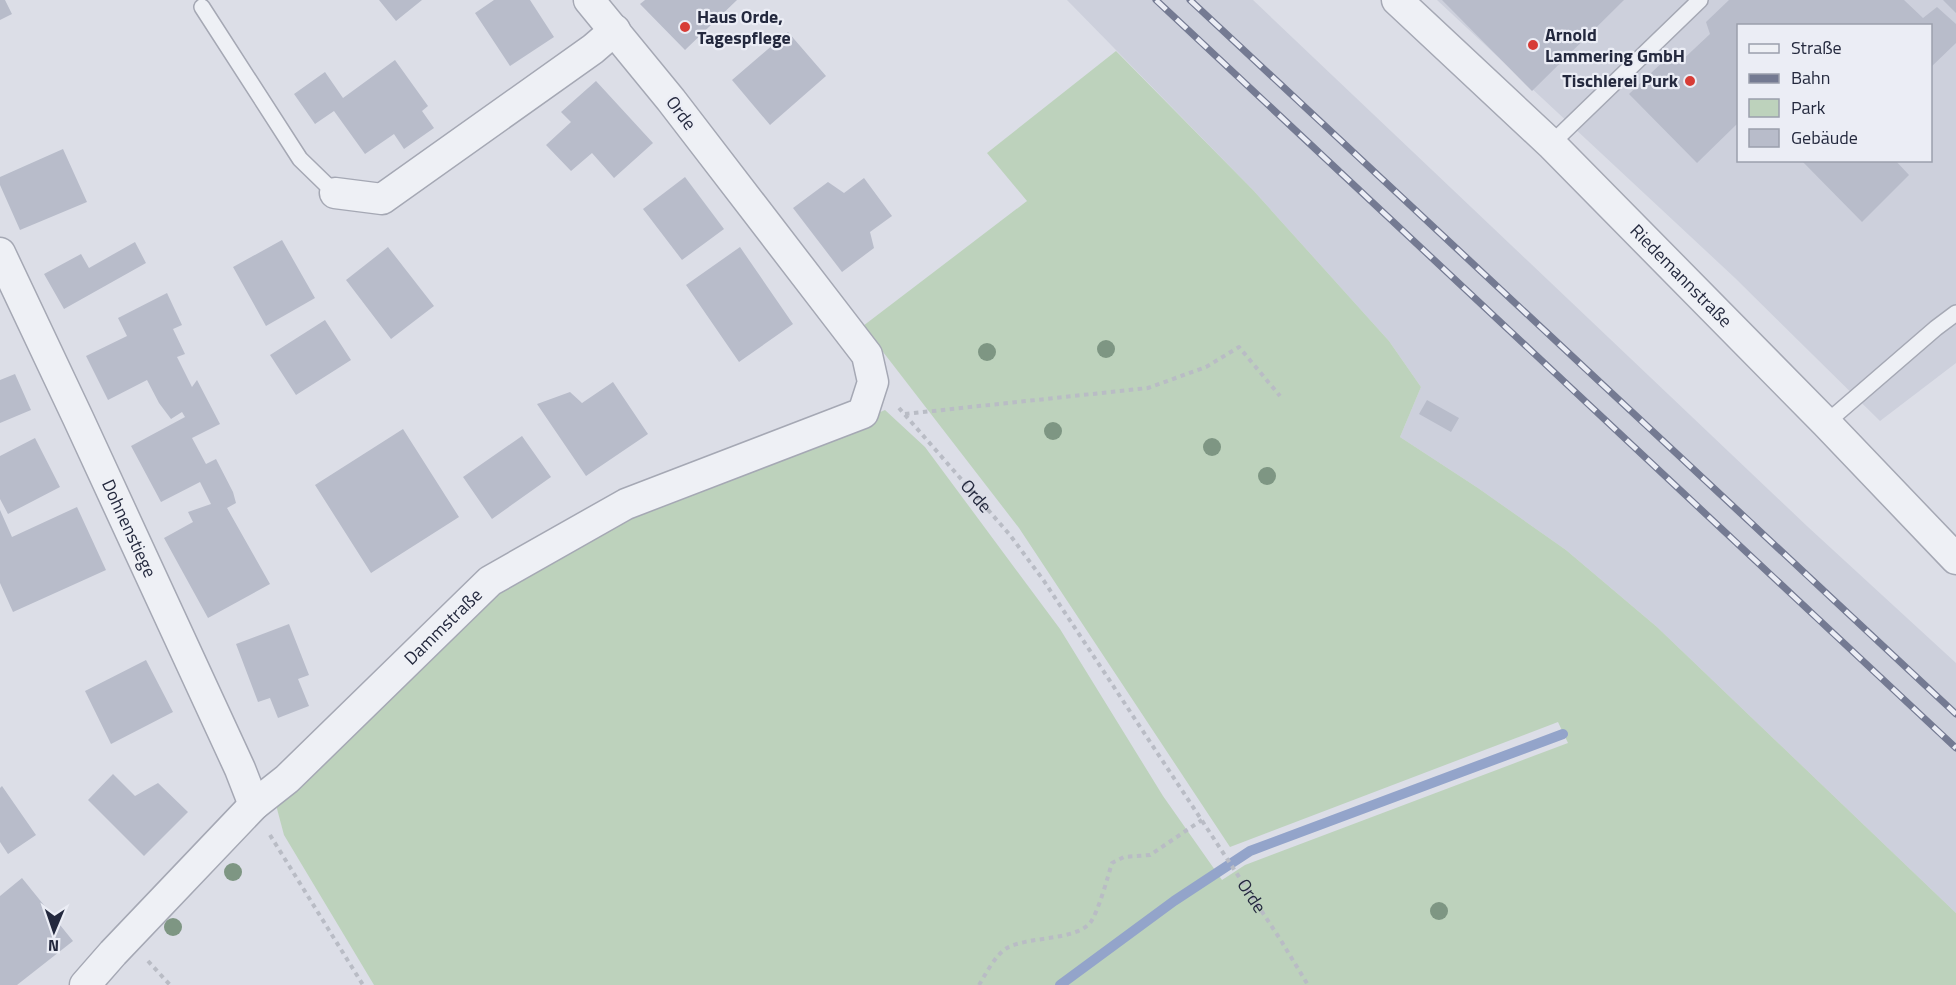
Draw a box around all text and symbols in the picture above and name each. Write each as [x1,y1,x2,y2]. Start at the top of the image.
place label: Haus Orde, Tagespflege [697,3,791,51]
marker: Haus Orde, Tagespflege [678,20,692,34]
place label: Arnold Lammering GmbH [1545,21,1685,69]
legend [1737,24,1932,162]
text: Straße [1791,34,1842,61]
marker: Arnold Lammering GmbH [1526,38,1540,52]
text: Bahn [1791,64,1830,91]
place label: Tischlerei Purk [1562,67,1679,94]
marker: Tischlerei Purk [1683,74,1697,88]
street label: Orde [660,90,703,135]
text: Park [1791,94,1826,121]
text: Gebäude [1791,124,1858,151]
street label: Riedemannstraße [1624,218,1739,333]
street label: Orde [954,473,999,518]
street label: Dohnenstiege [95,475,164,582]
street label: Dammstraße [397,582,488,671]
street label: Orde [1231,873,1273,918]
north arrow [24,901,84,961]
text: N [48,934,59,958]

